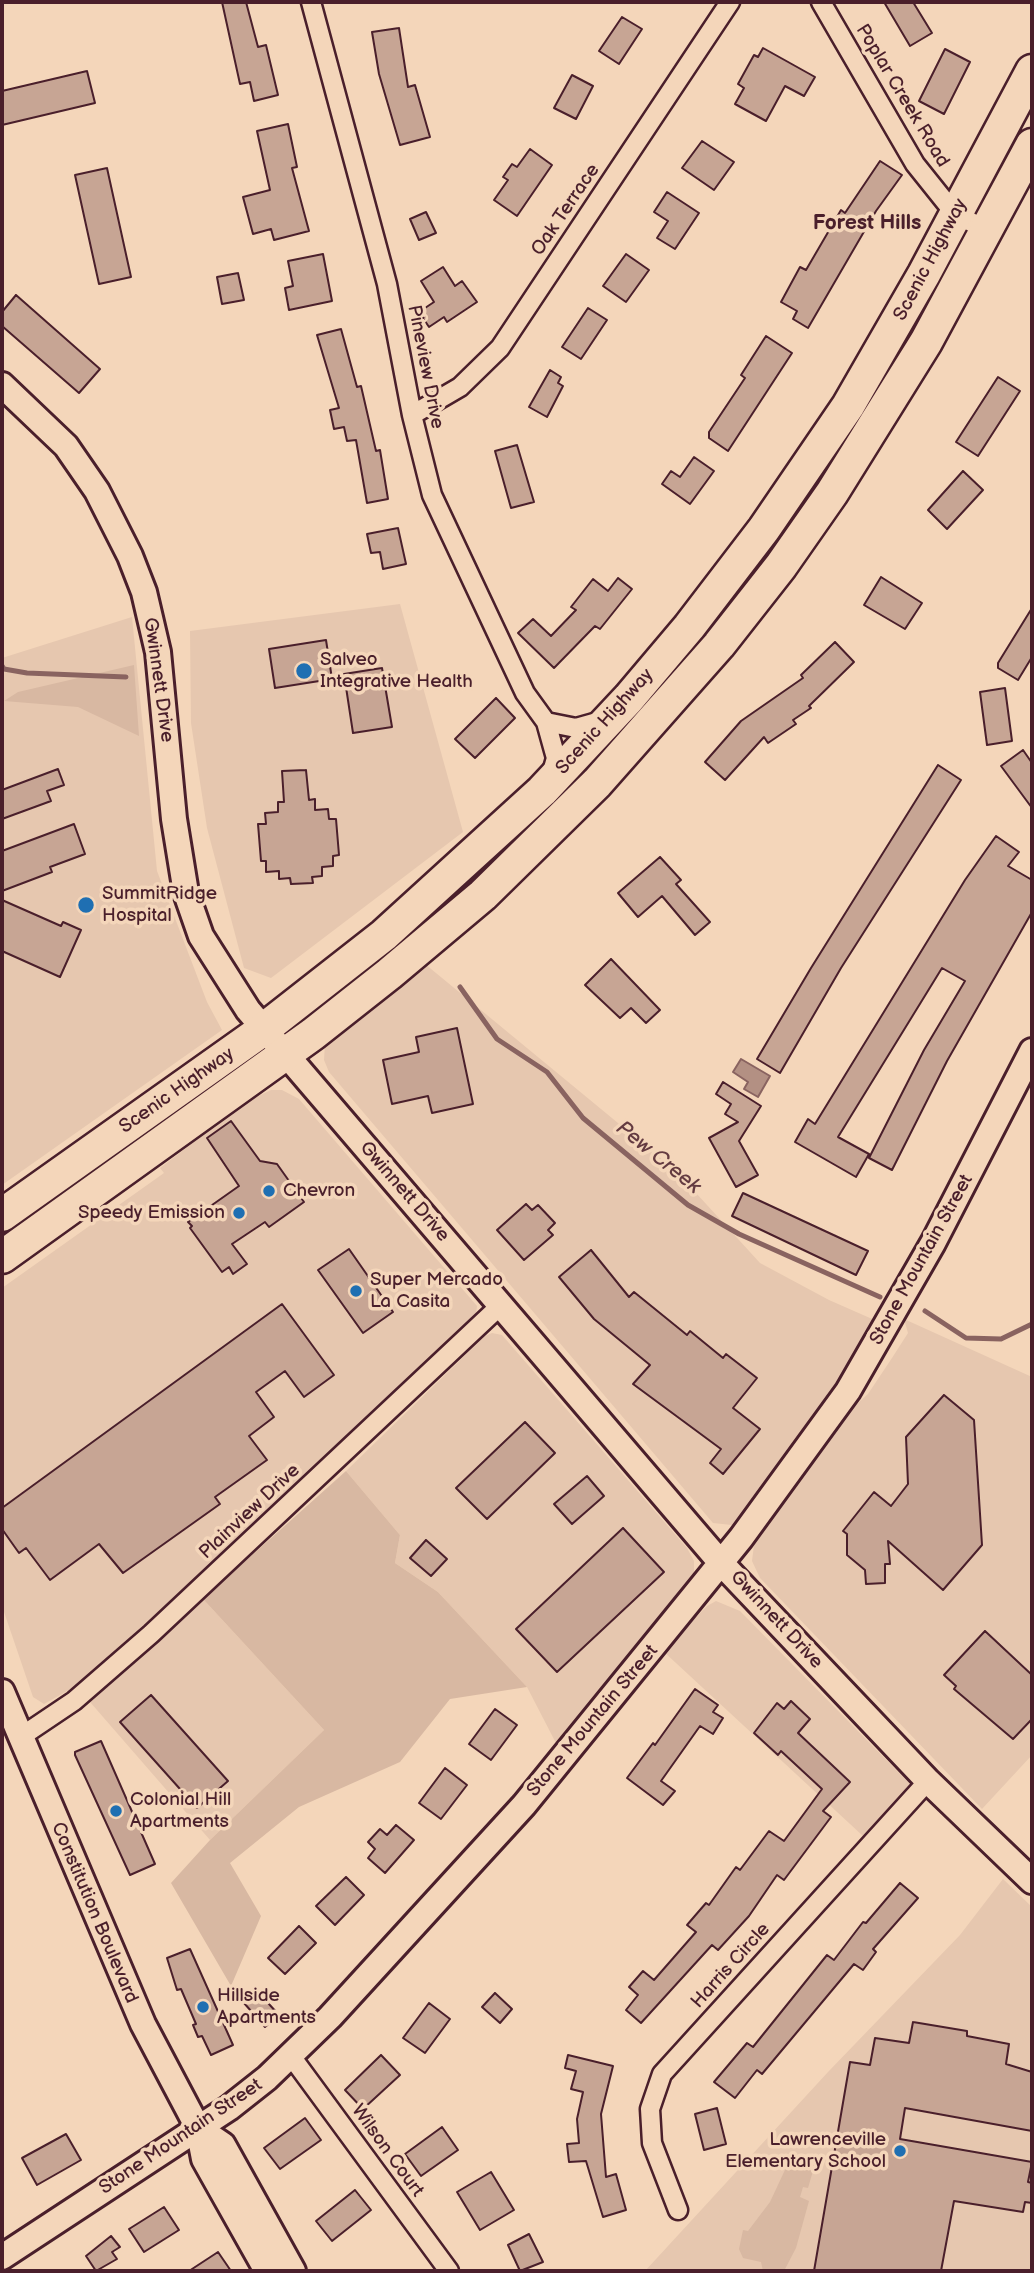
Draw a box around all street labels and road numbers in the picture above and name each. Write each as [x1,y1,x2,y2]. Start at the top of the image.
street label: Poplar Creek Road [850,20,954,172]
street label: Oak Terrace [527,160,605,260]
street label: Scenic Highway [889,195,973,325]
street label: Pineview Drive [402,303,448,431]
street label: Gwinnett Drive [138,616,178,744]
street label: Scenic Highway [551,664,659,780]
street label: Scenic Highway [115,1043,239,1139]
street label: Gwinnett Drive [354,1137,454,1247]
street label: Stone Mountain Street [866,1171,978,1349]
street label: Plainview Drive [195,1460,305,1564]
street label: Gwinnett Drive [725,1566,827,1674]
street label: Stone Mountain Street [523,1640,663,1802]
street label: Constitution Boulevard [46,1819,142,2007]
street label: Harris Circle [687,1919,775,2013]
street label: Stone Mountain Street [95,2074,267,2200]
street label: Wilson Court [346,2100,428,2202]

